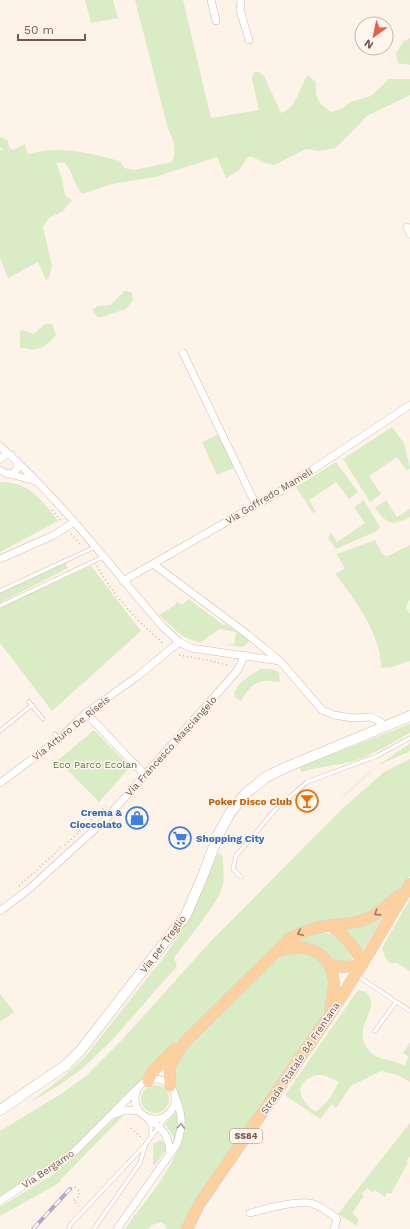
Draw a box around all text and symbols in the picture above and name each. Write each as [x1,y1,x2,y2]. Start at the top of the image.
scale bar [18,16,85,42]
north arrow [354,16,394,56]
text: 50 m [24,23,54,37]
text: N [362,36,376,52]
street label: Via Goffredo Mameli [224,466,314,526]
street label: Via Arturo De Riseis [30,693,112,763]
street label: Via Francesco Masciangelo [123,694,219,798]
park label: Eco Parco Ecolan [53,759,137,770]
bar icon: Poker Disco Club [294,788,320,814]
place label: Poker Disco Club [208,796,292,807]
shop icon: Crema & Cioccolato [124,805,150,831]
place label: Crema & Cioccolato [70,807,123,830]
supermarket icon: Shopping City [167,825,193,851]
place label: Shopping City [196,833,265,844]
one-way arrow [374,908,381,915]
street label: Via per Treglio [138,913,188,975]
one-way arrow [297,928,304,936]
street label: Strada Statale 84 Frentana [258,1000,342,1116]
one-way arrow [176,1123,185,1130]
road number: SS84 [230,1129,262,1143]
street label: Via Bergamo [20,1147,76,1191]

